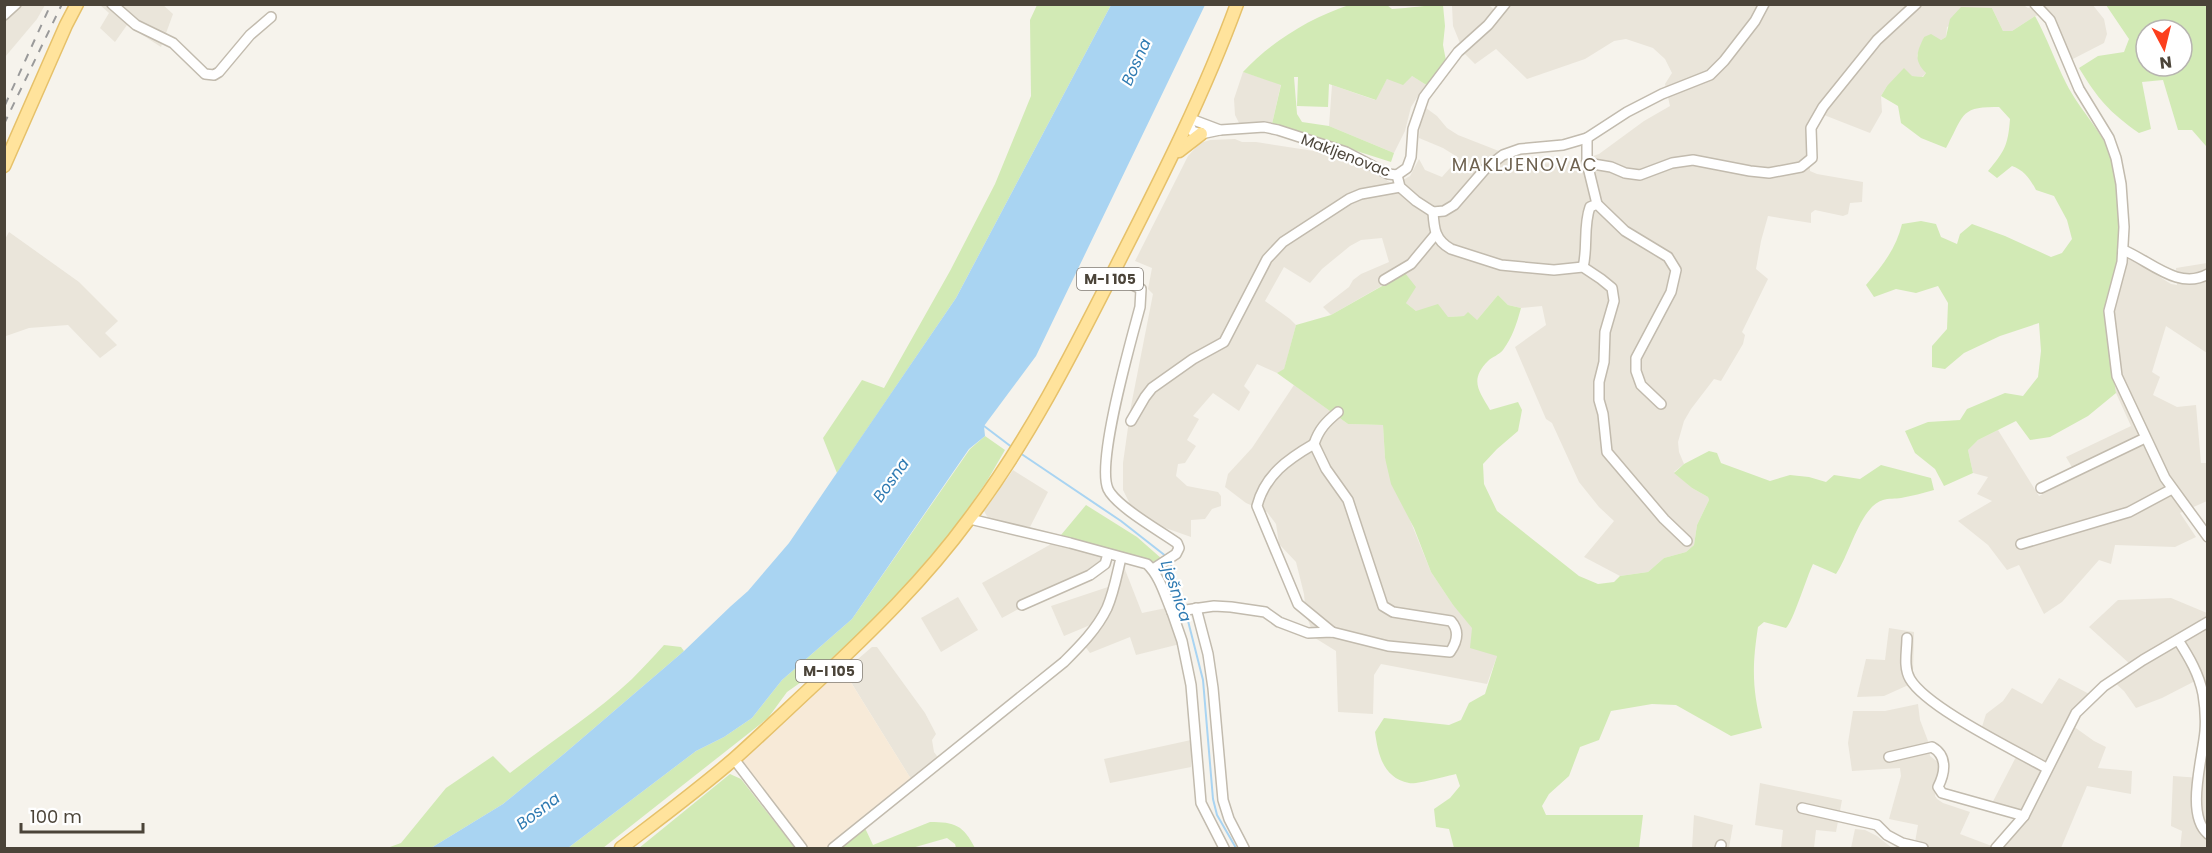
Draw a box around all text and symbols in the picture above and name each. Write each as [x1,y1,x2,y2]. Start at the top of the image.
north arrow [2134,18,2194,78]
water label: Bosna [1115,35,1157,89]
text: N [2158,50,2173,75]
street label: Makljenovac [1298,128,1394,182]
district label: MAKLJENOVAC [1452,152,1598,177]
road number: M-I 105 [1077,268,1143,290]
water label: Bosna [867,453,915,507]
water label: Lješnica [1155,557,1197,625]
road number: M-I 105 [796,660,862,682]
water label: Bosna [511,787,565,835]
scale bar [21,796,142,834]
text: 100 m [30,804,82,829]

